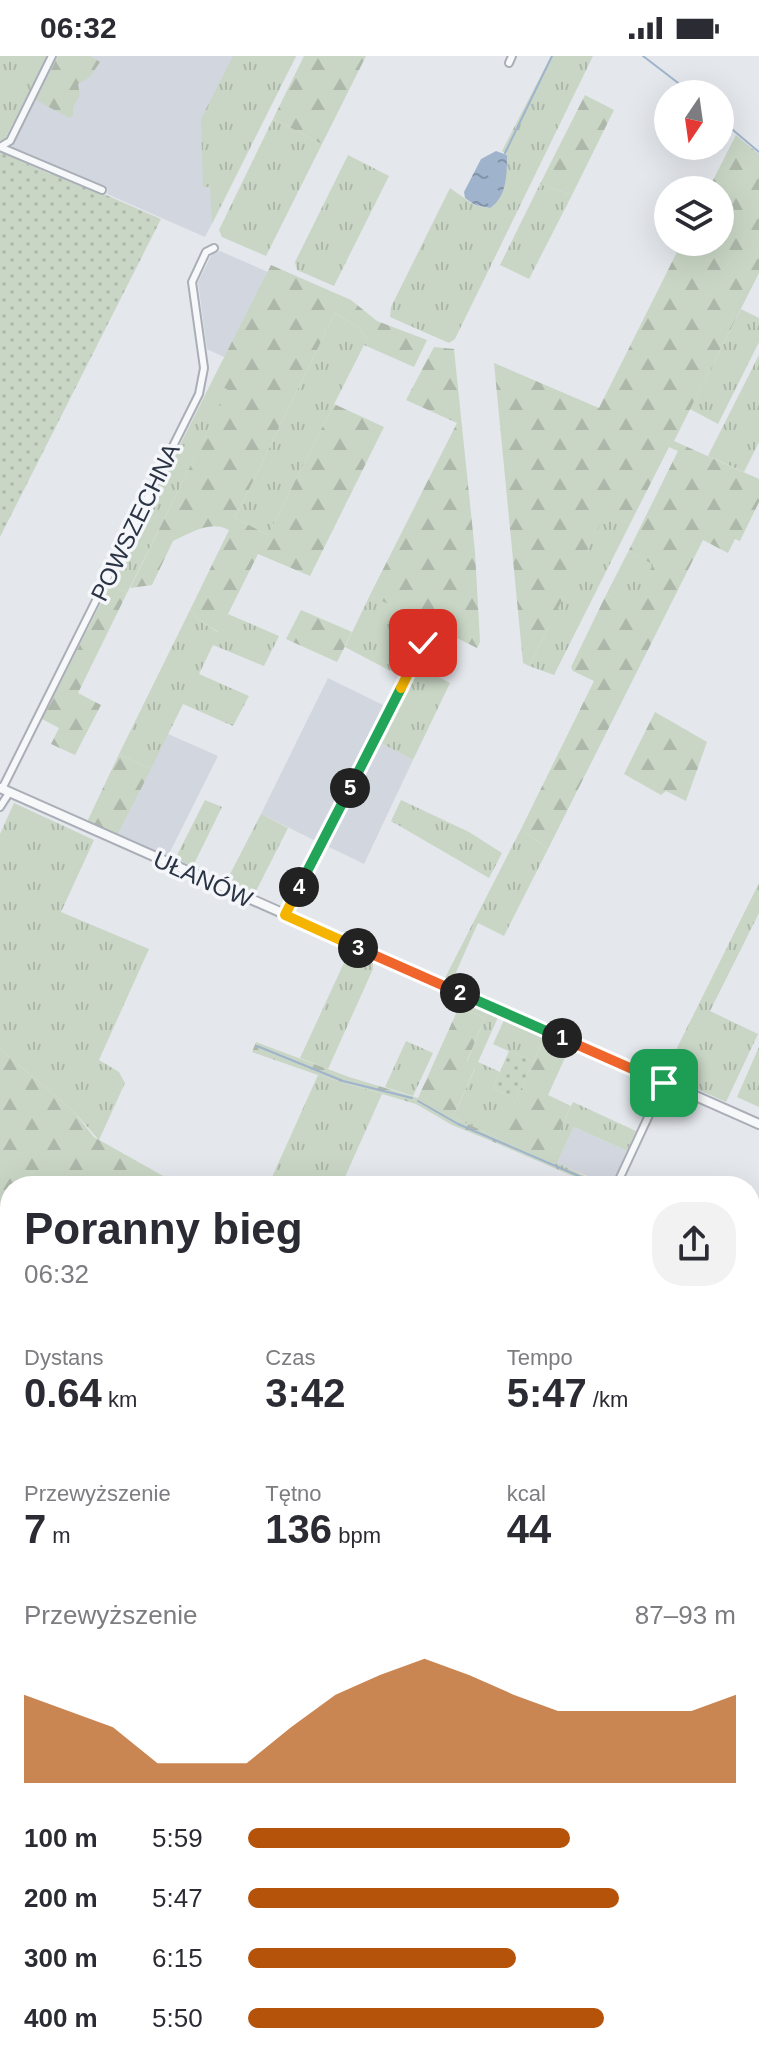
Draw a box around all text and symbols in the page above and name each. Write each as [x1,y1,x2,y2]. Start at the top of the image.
text: 06:32 [40,11,117,44]
north arrow [654,80,734,160]
map controls [654,80,734,256]
button: layers [654,176,734,256]
street label: POWSZECHNA [85,439,185,605]
pin [389,609,457,677]
icon: check [401,621,445,665]
pin: 5 [330,768,370,808]
text: 5 [344,775,356,800]
street label: UŁANÓW [149,845,257,913]
pin: 4 [279,867,319,907]
text: 4 [293,874,305,899]
pin: 3 [338,928,378,968]
text: 3 [352,935,364,960]
pin: 2 [440,973,480,1013]
text: 2 [454,980,466,1005]
pin: 1 [542,1018,582,1058]
text: 1 [556,1025,568,1050]
pin [630,1049,698,1117]
icon: arrive [642,1061,686,1105]
button: share [652,1202,736,1286]
text: Poranny bieg [24,1204,303,1253]
text: 06:32 [24,1259,89,1289]
text: Dystans [24,1345,103,1370]
text: Czas [265,1345,315,1370]
text: Tempo [507,1345,573,1370]
text: 0.64 [24,1371,102,1415]
text: 3:42 [265,1371,345,1415]
text: 5:47 [507,1371,587,1415]
text: km [102,1387,137,1412]
text: /km [587,1387,628,1412]
text: Przewyższenie [24,1481,171,1506]
text: Tętno [265,1481,322,1506]
text: kcal [507,1481,546,1506]
text: 7 [24,1507,46,1551]
text: 136 [265,1507,332,1551]
text: 44 [507,1507,551,1551]
text: m [46,1523,71,1548]
text: bpm [332,1523,381,1548]
text: Przewyższenie [24,1600,197,1630]
text: 87–93 m [635,1600,736,1630]
text: 100 m [24,1823,98,1853]
text: 5:59 [152,1823,203,1853]
text: 200 m [24,1883,98,1913]
text: 5:47 [152,1883,203,1913]
text: 300 m [24,1943,98,1973]
text: 6:15 [152,1943,203,1973]
text: 400 m [24,2003,98,2033]
text: 5:50 [152,2003,203,2033]

